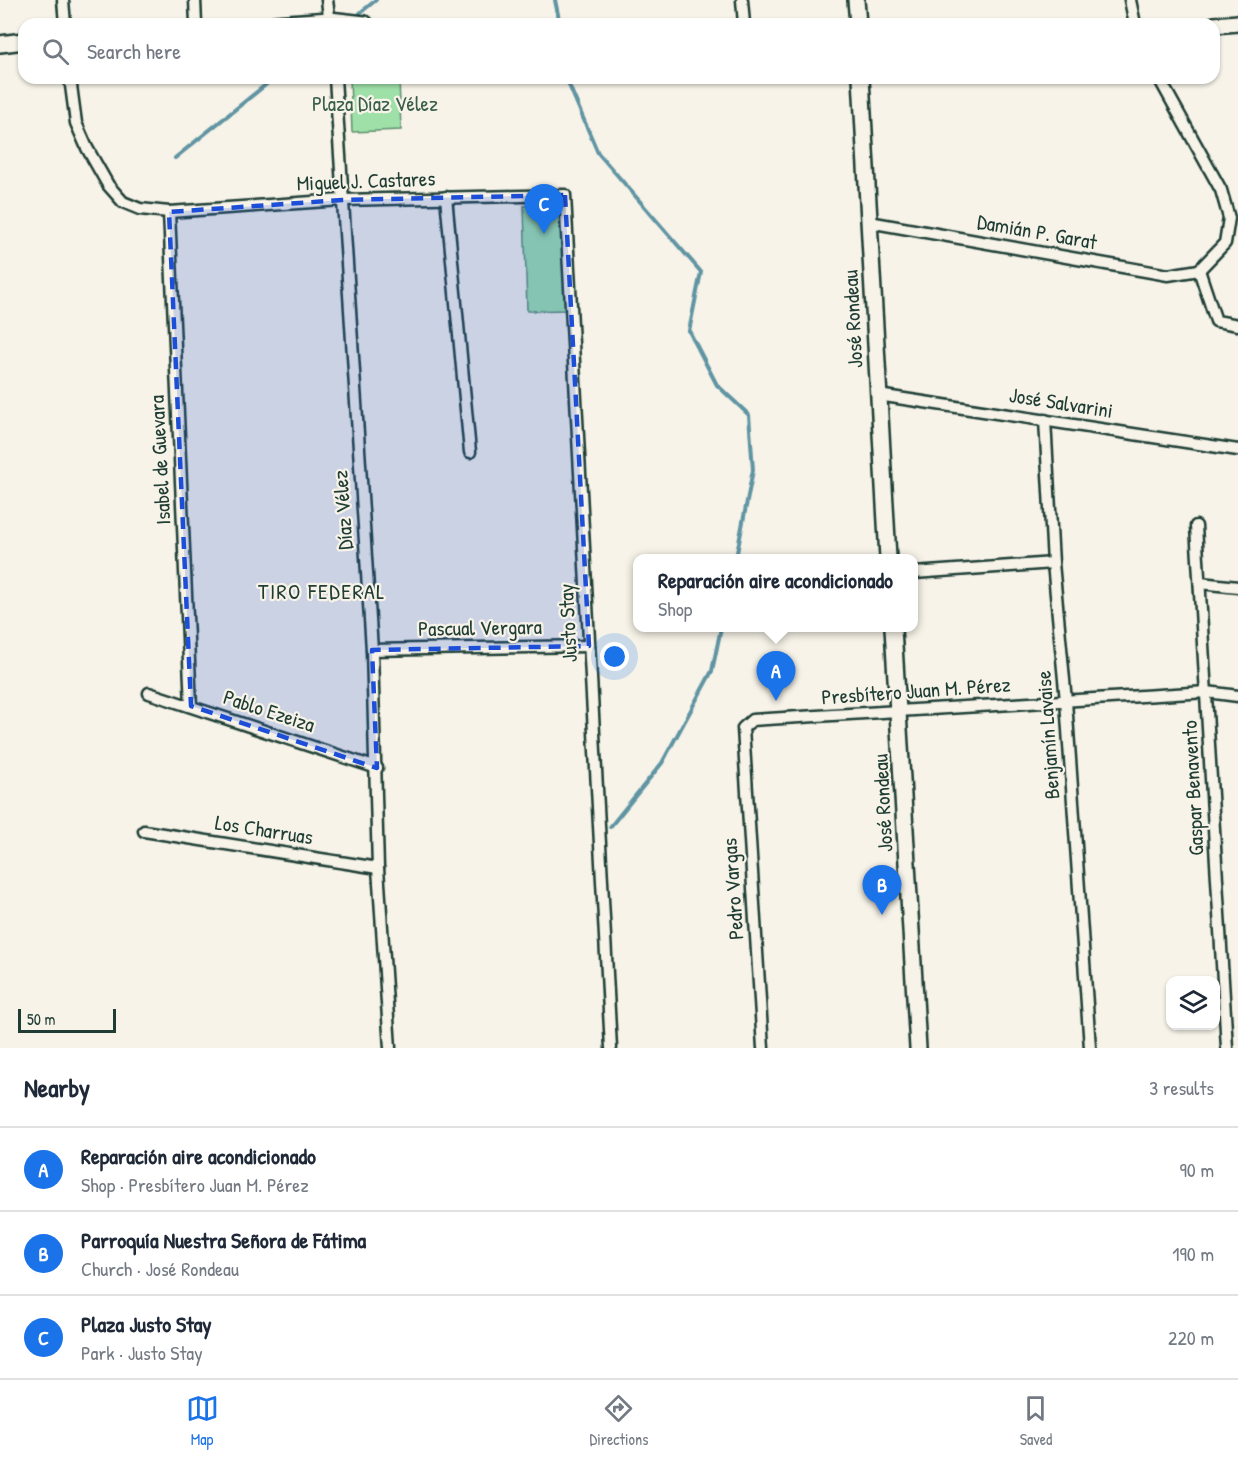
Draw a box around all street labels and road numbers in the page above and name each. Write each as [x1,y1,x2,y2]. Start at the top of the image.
street label: Miguel J. Castares [296,164,436,197]
street label: Damián P. Garat [975,207,1100,256]
street label: José Rondeau [835,269,870,369]
street label: José Salvarini [1007,380,1115,425]
street label: Isabel de Guevara [142,394,177,526]
street label: Díaz Vélez [325,469,360,551]
street label: Justo Stay [551,583,584,663]
street label: Pascual Vergara [418,612,542,643]
street label: Presbítero Juan M. Pérez [820,669,1011,712]
street label: Benjamín Lavaise [1029,670,1066,800]
street label: Pablo Ezeiza [220,682,319,739]
street label: Gaspar Benavento [1174,720,1211,856]
street label: José Rondeau [865,753,900,853]
street label: Los Charruas [213,807,315,852]
street label: Pedro Vargas [714,837,751,941]

